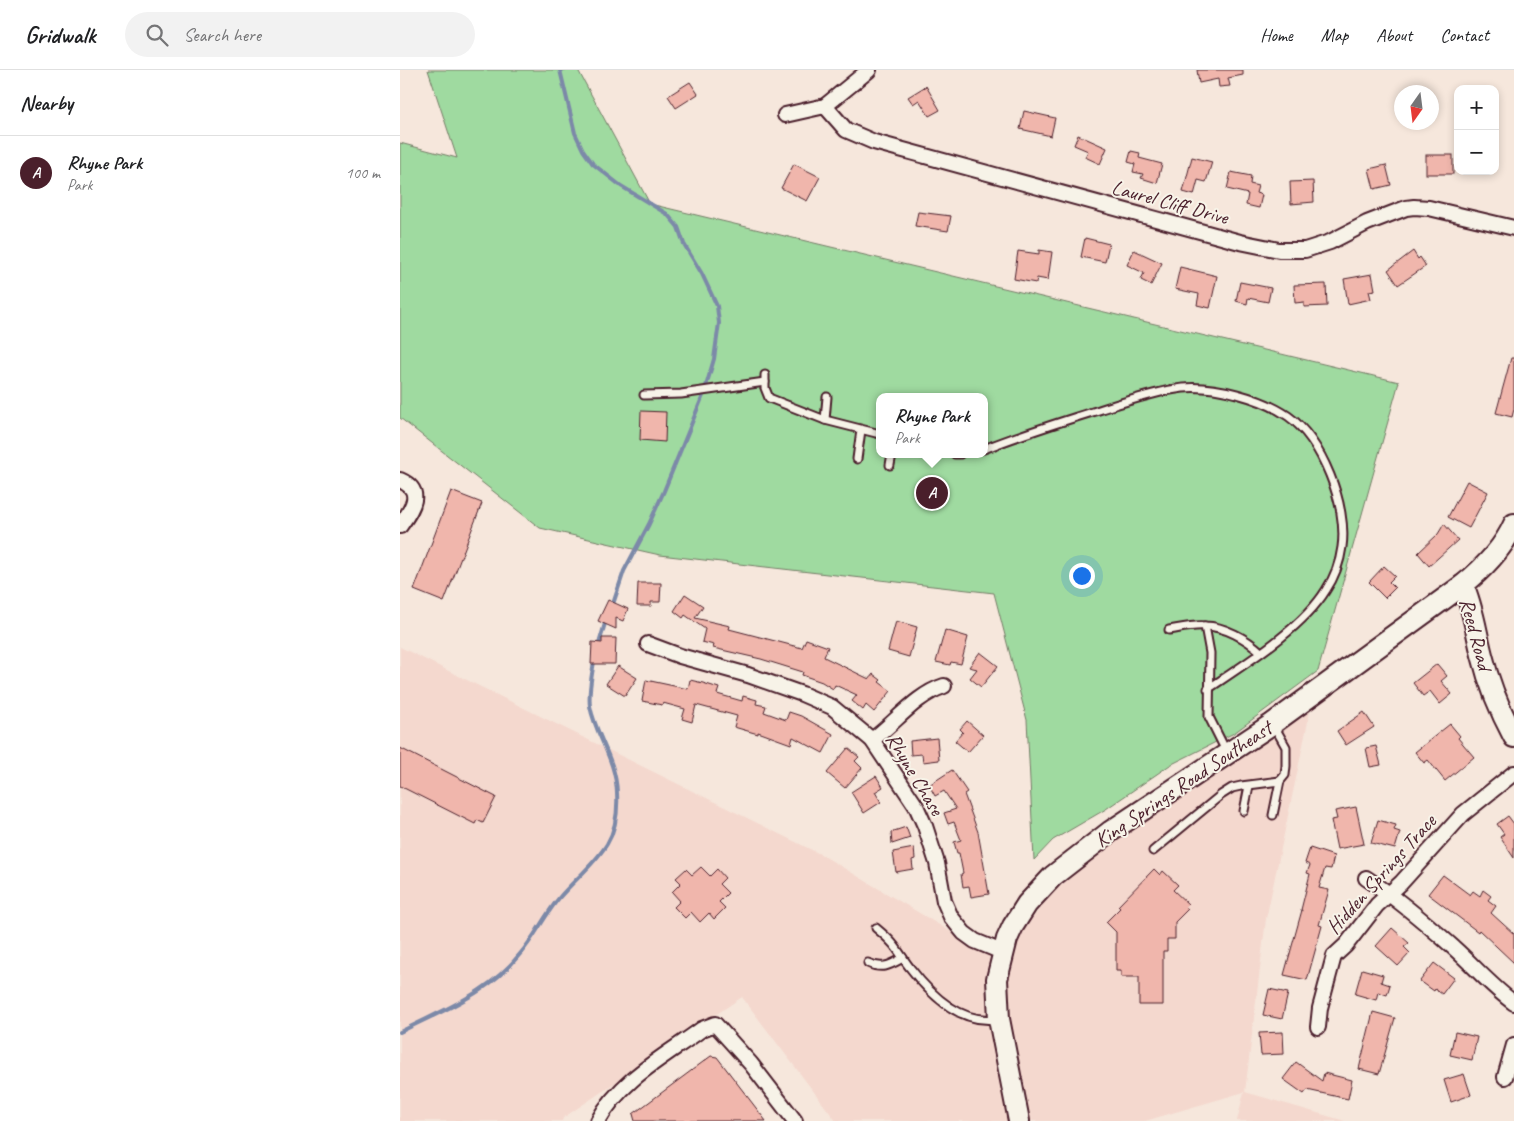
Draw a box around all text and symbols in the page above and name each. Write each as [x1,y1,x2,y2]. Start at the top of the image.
search box [125,12,475,57]
text: Gridwalk [25,20,95,50]
icon: search [143,21,171,49]
text: Search here [183,23,261,47]
text: Home [1260,24,1293,46]
text: Map [1321,24,1348,46]
text: About [1376,24,1412,46]
text: Contact [1440,24,1489,46]
north arrow [1394,85,1439,130]
map controls [1454,85,1499,175]
button: + [1454,85,1499,130]
text: Nearby [20,90,73,116]
button: − [1454,130,1499,175]
text: Rhyne Park [67,151,142,175]
text: A [32,163,40,183]
text: 100 m [346,163,380,183]
street label: Laurel Cliff Drive [1109,174,1232,230]
text: Park [67,175,92,195]
popup [876,393,988,458]
text: Rhyne Park [894,404,970,428]
text: Park [894,428,920,448]
pin: A [916,474,948,512]
your location [1069,563,1095,589]
street label: Reed Road [1454,595,1499,676]
street label: King Springs Road Southeast [1089,713,1279,853]
street label: Rhyne Chase [880,728,950,821]
street label: Hidden Springs Trace [1320,808,1442,939]

